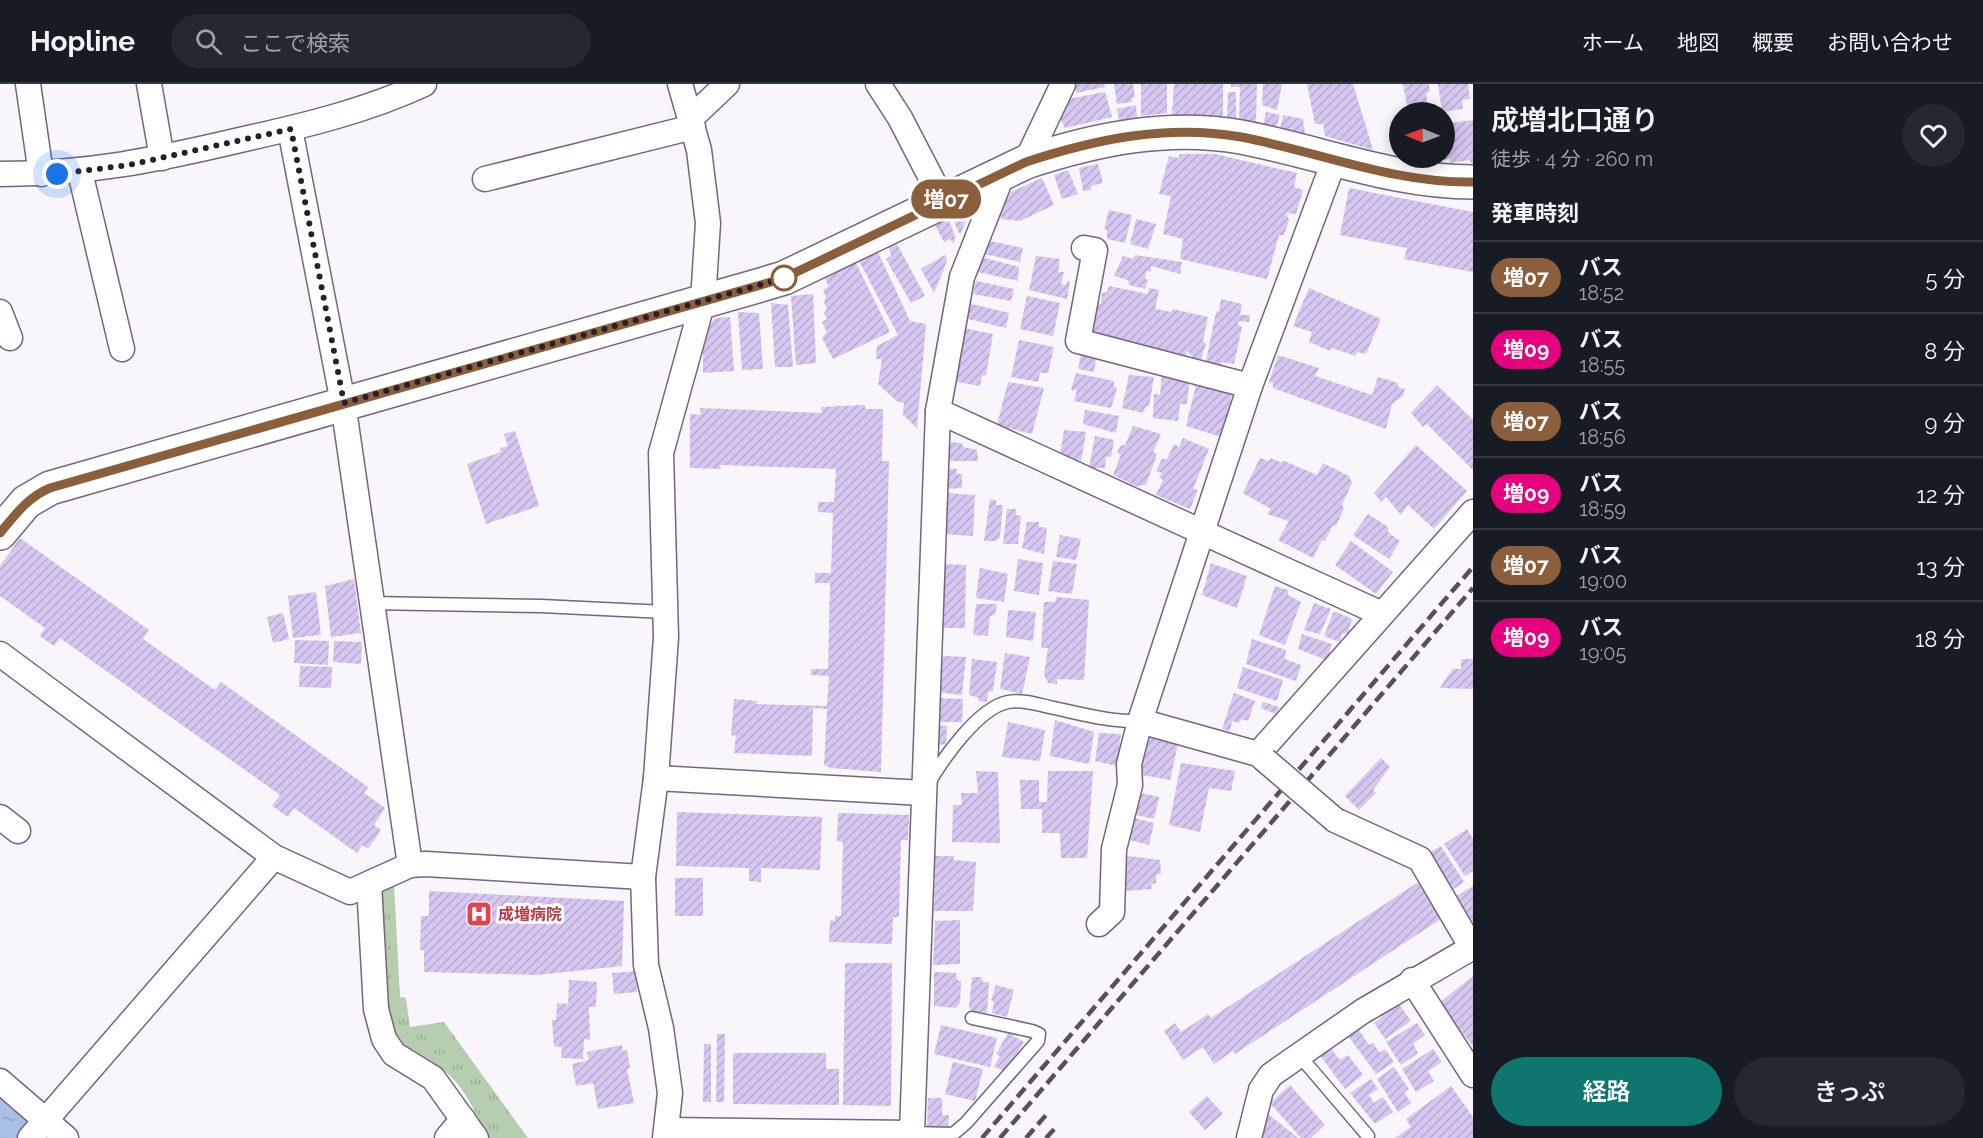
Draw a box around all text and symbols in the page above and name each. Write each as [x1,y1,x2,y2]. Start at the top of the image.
search box [171,14,591,68]
text: Hopline [30,25,135,58]
icon: search [192,25,225,58]
text: ここで検索 [240,30,350,56]
text: ホーム [1582,30,1644,55]
text: 地図 [1677,30,1719,55]
text: 概要 [1752,30,1794,55]
text: お問い合わせ [1827,30,1953,55]
north arrow [1389,102,1455,168]
map controls [1389,102,1455,168]
text: 成増北口通り [1491,104,1659,137]
button: heart [1902,104,1965,167]
text: 徒歩 · 4 分 · 260 m [1491,147,1653,171]
your location [42,159,72,189]
line badge: 増07 [912,180,980,218]
text: 増07 [923,187,969,212]
text: 発車時刻 [1491,200,1579,226]
text: バス [1579,254,1623,280]
unlabelled marker [771,265,797,291]
text: 増07 [1503,265,1549,290]
text: 5 分 [1925,266,1965,292]
text: 18:52 [1579,281,1624,305]
text: バス [1579,326,1623,352]
text: 増09 [1503,337,1549,362]
text: 8 分 [1924,338,1965,364]
text: 18:55 [1579,353,1625,377]
text: バス [1579,398,1623,424]
text: 増07 [1503,409,1549,434]
text: 9 分 [1924,410,1965,436]
text: 18:56 [1579,425,1626,449]
text: バス [1579,470,1623,496]
text: 増09 [1503,481,1549,506]
text: 12 分 [1917,482,1965,508]
text: 18:59 [1579,497,1626,521]
text: バス [1579,542,1623,568]
text: 増07 [1503,553,1549,578]
text: 13 分 [1916,554,1965,580]
text: 19:00 [1579,569,1627,593]
text: バス [1579,614,1623,640]
text: 増09 [1503,625,1549,650]
text: 18 分 [1915,626,1965,652]
text: 19:05 [1579,641,1626,665]
hospital icon: 成増病院 [464,899,494,929]
place label: 成増病院 [498,905,562,924]
button: 経路 [1491,1057,1722,1126]
button: きっぷ [1734,1057,1965,1126]

